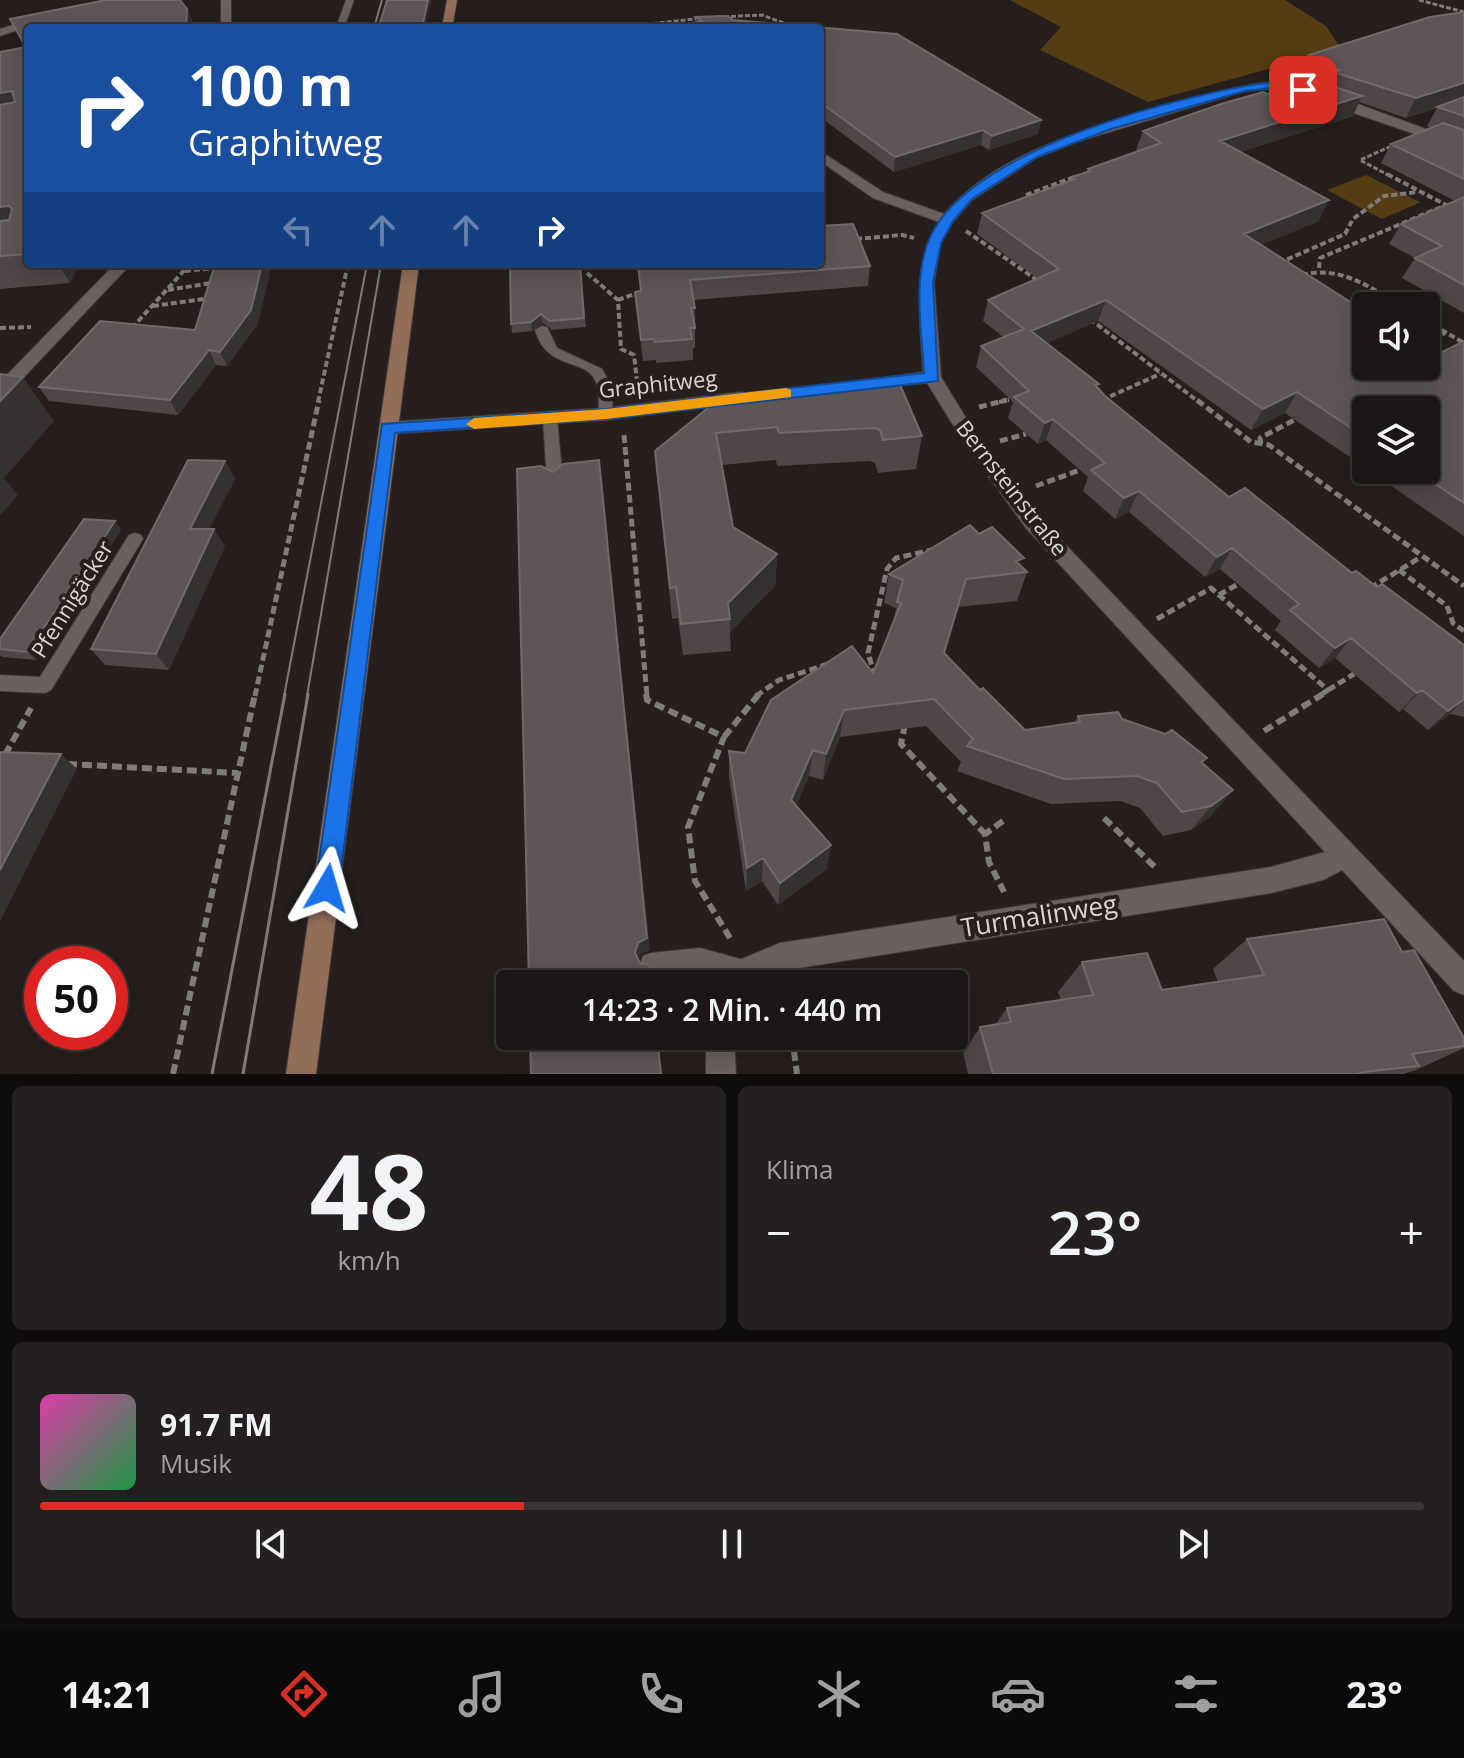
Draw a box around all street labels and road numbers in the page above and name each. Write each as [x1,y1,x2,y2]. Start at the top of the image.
street label: Graphitweg [597,362,719,404]
street label: Bernsteinstraße [950,413,1075,561]
street label: Pfennigäcker [23,534,119,663]
street label: Turmalinweg [958,885,1119,945]

